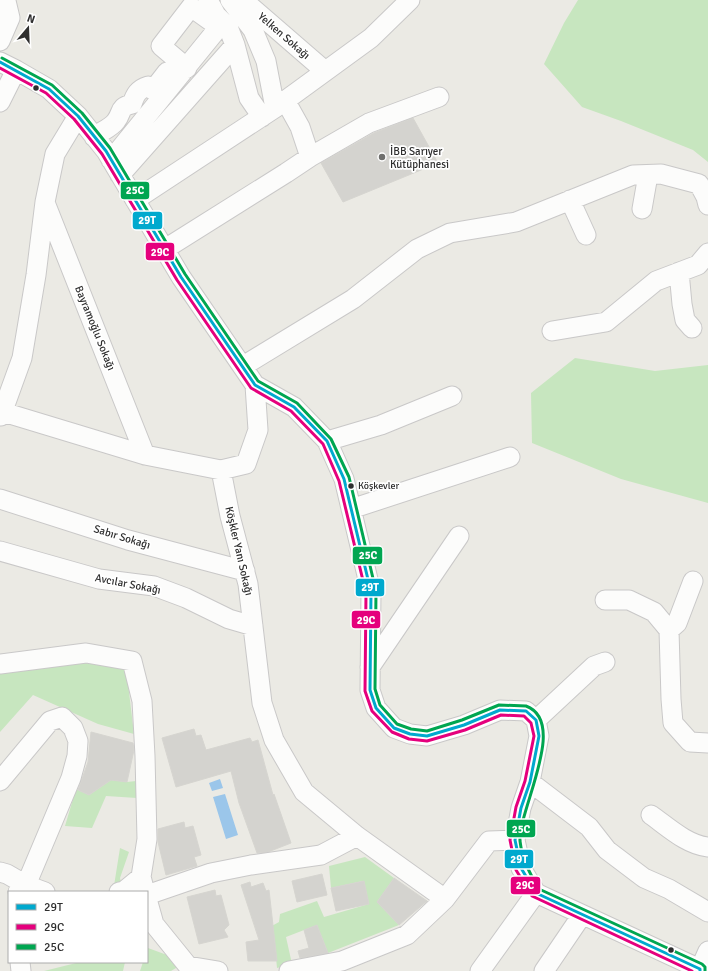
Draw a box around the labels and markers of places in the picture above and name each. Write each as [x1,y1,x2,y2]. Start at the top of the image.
unlabelled marker [31,83,41,93]
place label: İBB Sarıyer Kütüphanesi [390,144,449,171]
marker: İBB Sarıyer Kütüphanesi [377,152,387,162]
place label: Köşkevler [358,480,399,492]
marker: Köşkevler [346,481,356,491]
unlabelled marker [666,945,676,955]

